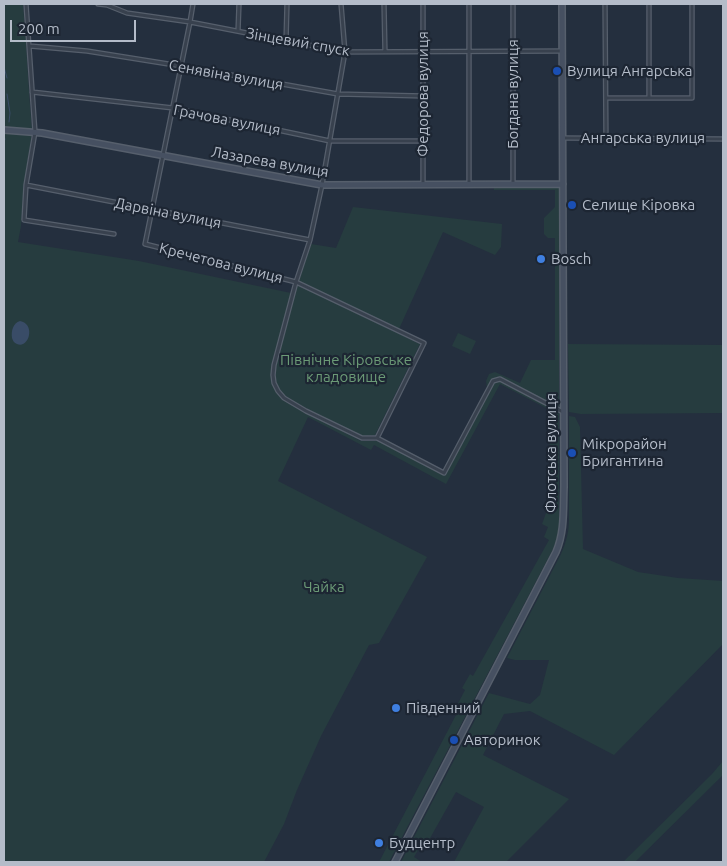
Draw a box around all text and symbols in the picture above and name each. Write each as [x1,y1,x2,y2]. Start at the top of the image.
scale bar [12,10,139,42]
text: 200 m [18,20,60,37]
street label: Зінцевий спуск [245,24,351,60]
street label: Федорова вулиця [414,31,432,157]
street label: Богдана вулиця [504,39,522,149]
street label: Сенявіна вулиця [167,56,285,94]
place label: Вулиця Ангарська [567,62,693,80]
marker: Вулиця Ангарська [551,65,563,77]
street label: Грачова вулиця [172,101,282,139]
street label: Ангарська вулиця [581,129,705,147]
street label: Лазарева вулиця [210,143,330,181]
street label: Дарвіна вулиця [113,194,223,232]
place label: Селище Кіровка [582,196,695,214]
marker: Селище Кіровка [566,199,578,211]
street label: Кречетова вулиця [157,239,285,287]
place label: Bosch [551,250,591,268]
marker: Bosch [535,253,547,265]
park label: Північне Кіровське кладовище [280,351,412,386]
street label: Флотська вулиця [542,393,560,513]
place label: Мікрорайон Бригантина [582,435,667,470]
marker: Мікрорайон Бригантина [566,447,578,459]
park label: Чайка [303,578,345,596]
place label: Південний [406,699,481,717]
marker: Південний [390,702,402,714]
place label: Авторинок [464,731,540,749]
marker: Авторинок [448,734,460,746]
place label: Будцентр [389,834,455,852]
marker: Будцентр [373,837,385,849]

